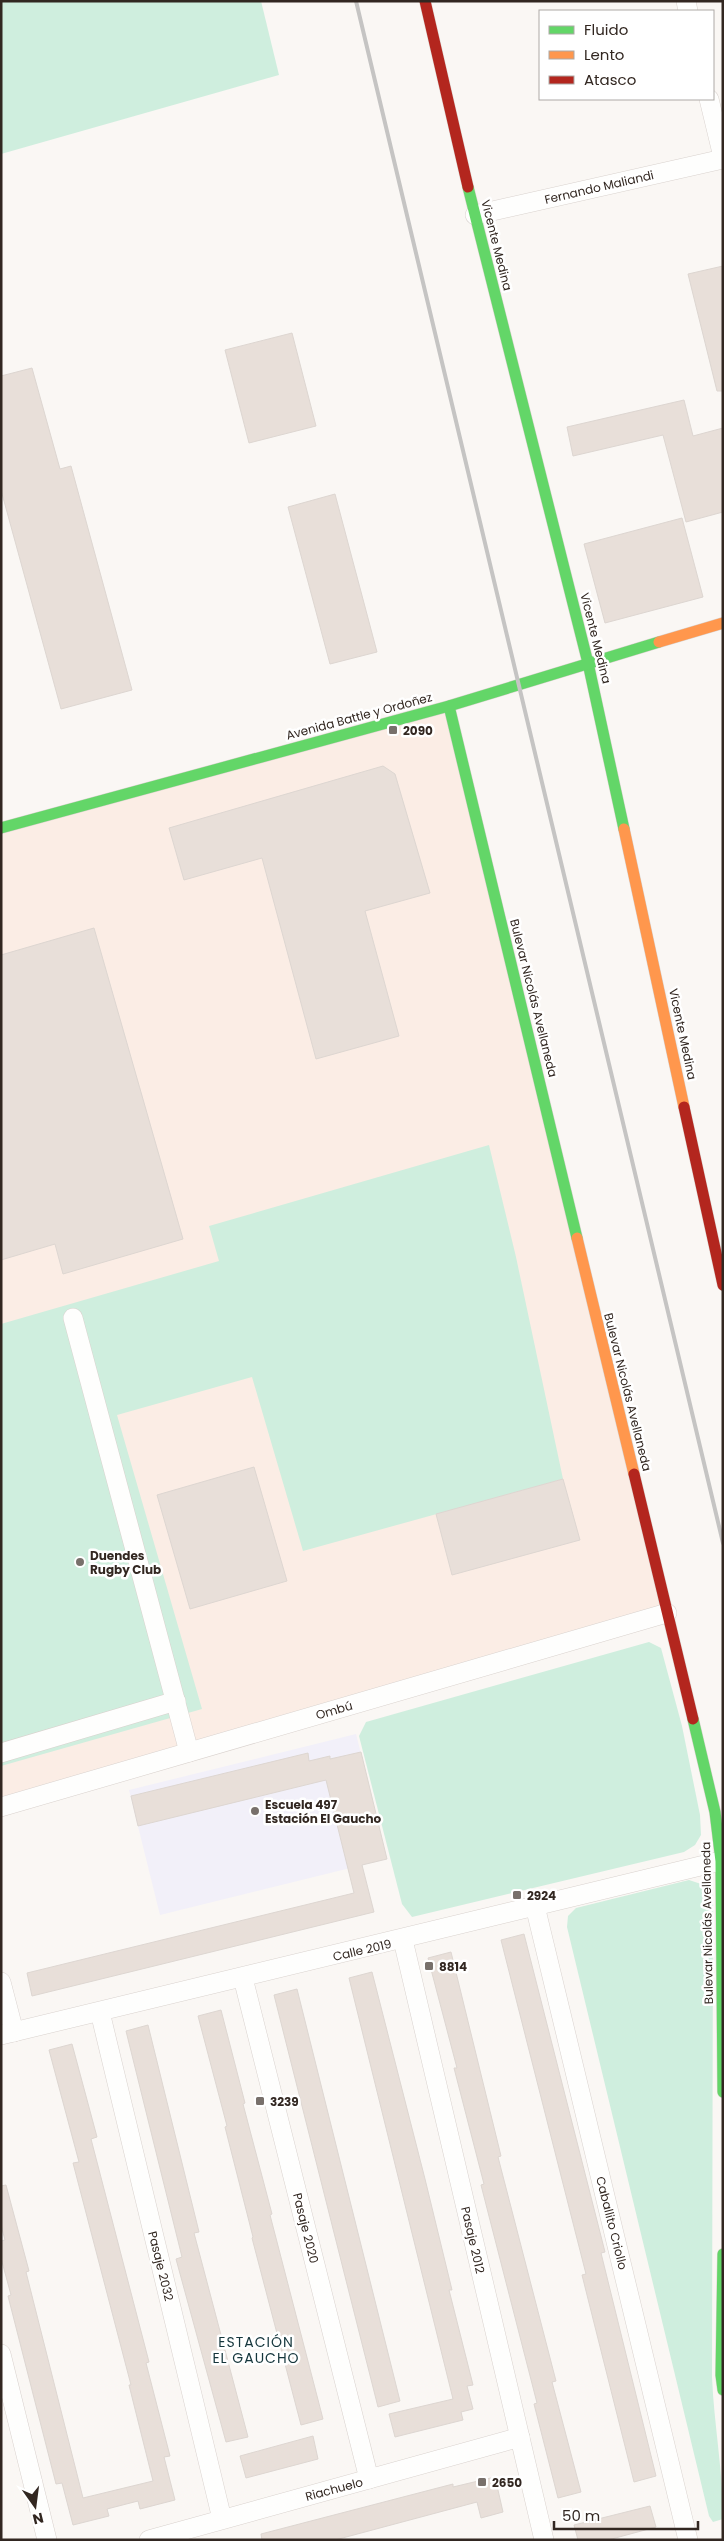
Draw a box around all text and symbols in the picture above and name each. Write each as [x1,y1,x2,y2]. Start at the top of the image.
legend [539,10,714,100]
text: Fluido [584,19,628,40]
text: Lento [584,44,624,65]
text: Atasco [584,69,636,90]
street label: Fernando Maliandi [543,166,655,208]
street label: Vicente Medina [477,198,517,292]
street label: Vicente Medina [576,591,616,685]
street label: Avenida Battle y Ordoñez [284,688,434,744]
place label: 2090 [403,722,433,739]
marker: 2090 [387,724,399,736]
street label: Bulevar Nicolás Avellaneda [506,917,562,1079]
street label: Vicente Medina [665,987,701,1081]
street label: Bulevar Nicolás Avellaneda [600,1311,656,1473]
place label: Duendes Rugby Club [90,1547,161,1578]
marker: Duendes Rugby Club [74,1556,86,1568]
street label: Ombú [314,1697,354,1723]
place label: Escuela 497 Estación El Gaucho [265,1796,382,1827]
marker: Escuela 497 Estación El Gaucho [249,1805,261,1817]
street label: Bulevar Nicolás Avellaneda [697,1842,717,2004]
place label: 2924 [527,1887,556,1904]
marker: 2924 [511,1889,523,1901]
street label: Calle 2019 [331,1935,393,1965]
place label: 8814 [439,1958,467,1975]
marker: 8814 [423,1960,435,1972]
place label: 3239 [270,2093,299,2110]
marker: 3239 [254,2095,266,2107]
street label: Caballito Criollo [592,2175,632,2272]
street label: Pasaje 2020 [289,2191,323,2265]
street label: Pasaje 2012 [457,2205,489,2275]
street label: Pasaje 2032 [144,2229,178,2303]
district label: ESTACIÓN EL GAUCHO [212,2332,300,2368]
street label: Riachuelo [303,2473,365,2505]
place label: 2650 [492,2474,522,2491]
marker: 2650 [476,2476,488,2488]
north arrow [10,2481,60,2531]
scale bar [554,2498,698,2530]
text: 50 m [562,2505,600,2526]
text: N [31,2508,46,2530]

